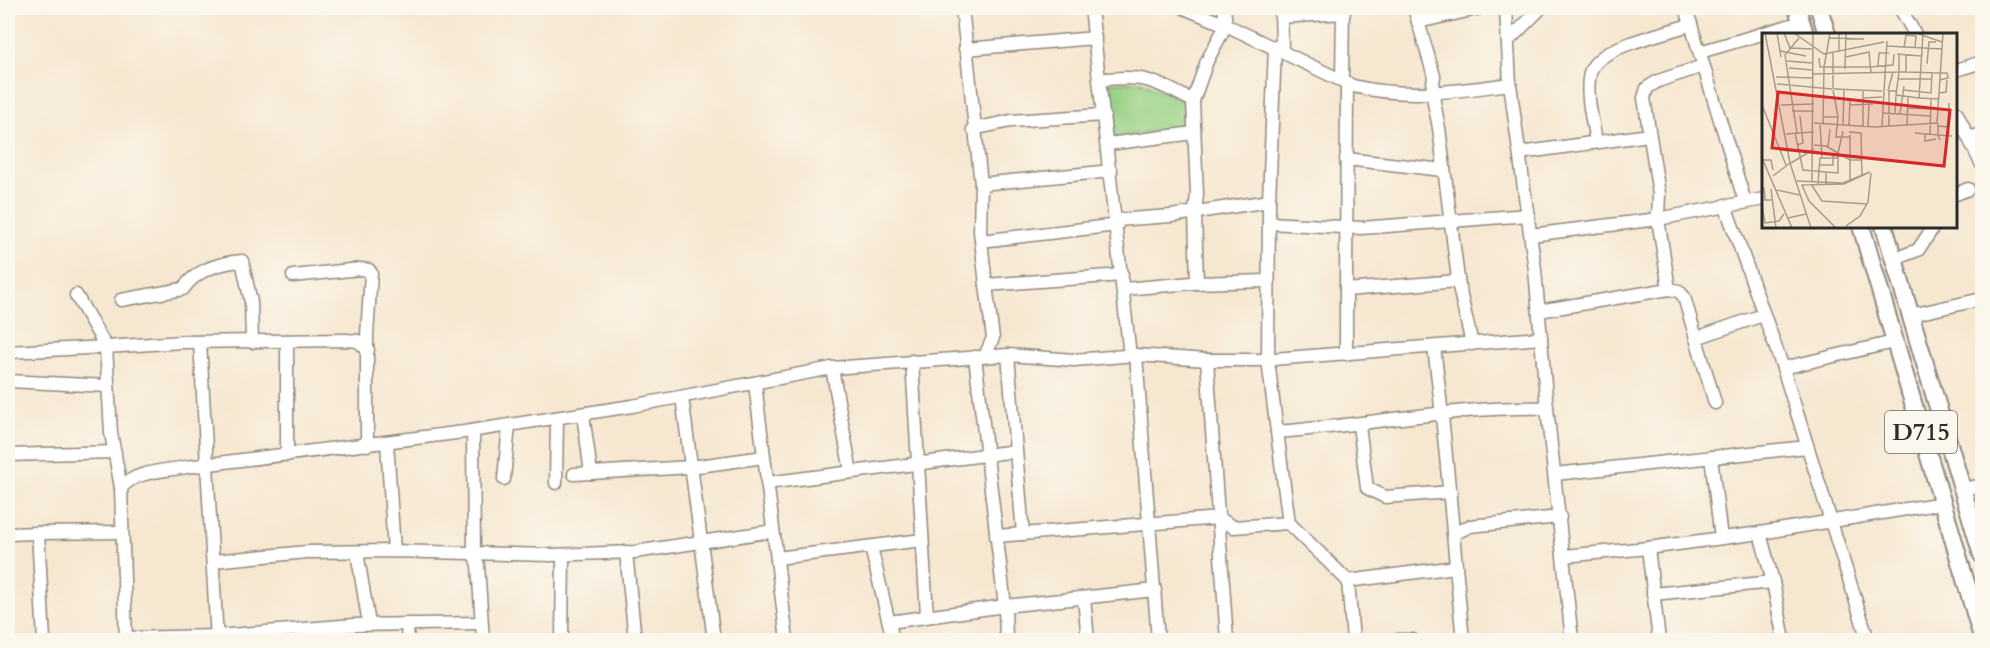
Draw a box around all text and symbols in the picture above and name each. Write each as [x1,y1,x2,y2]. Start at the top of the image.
inset map [1762,33,1957,228]
road number: D715 [1885,411,1957,453]

